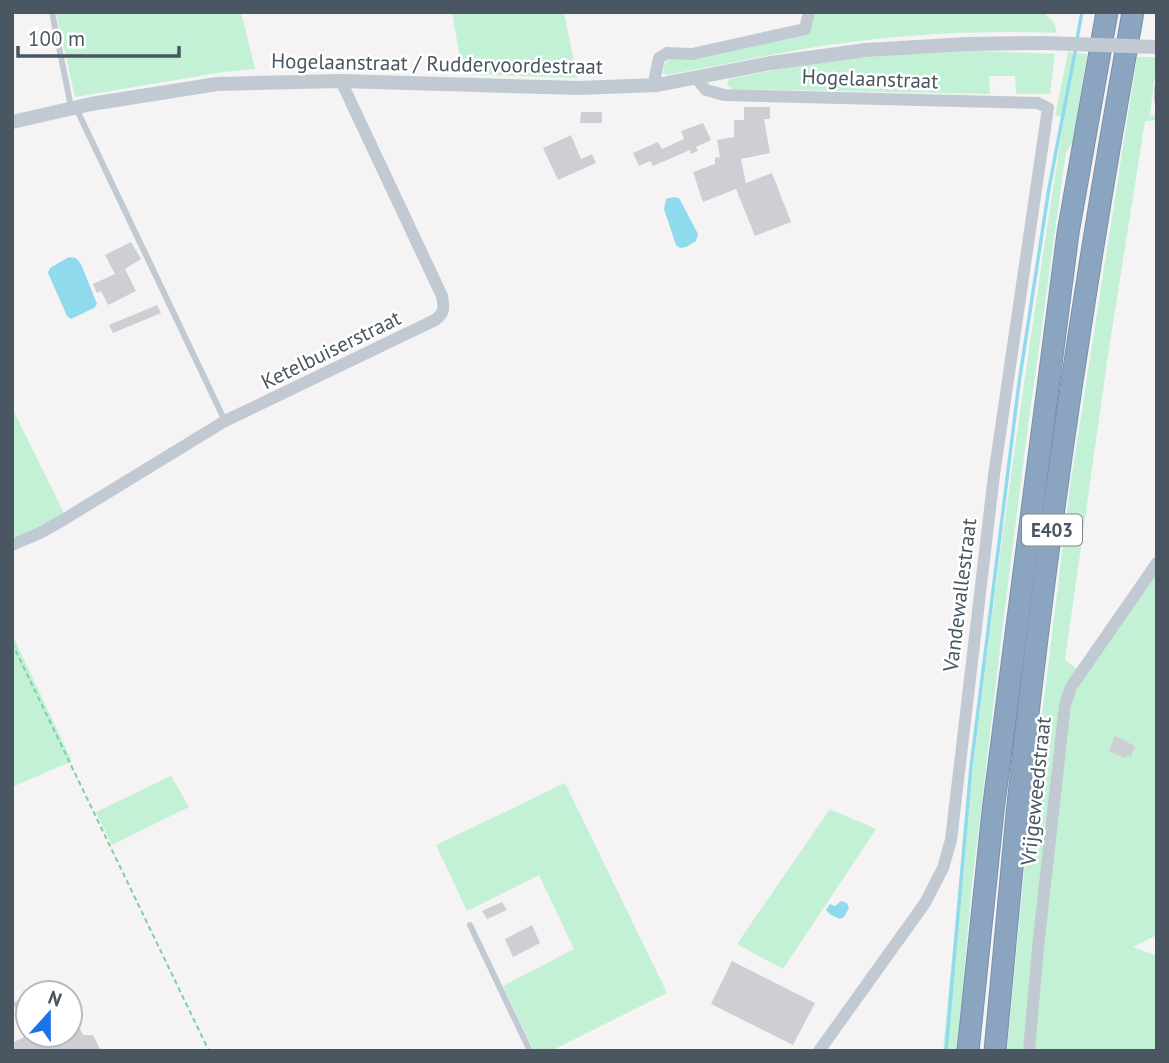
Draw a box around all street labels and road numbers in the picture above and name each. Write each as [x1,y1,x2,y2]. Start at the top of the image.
street label: Hogelaanstraat / Ruddervoordestraat [271,47,603,80]
street label: Hogelaanstraat [801,63,939,94]
street label: Ketelbuiserstraat [256,304,405,395]
road number: E403 [1022,514,1082,545]
street label: Vandewallestraat [937,517,982,674]
street label: Vrijgeweedstraat [1014,715,1057,868]

